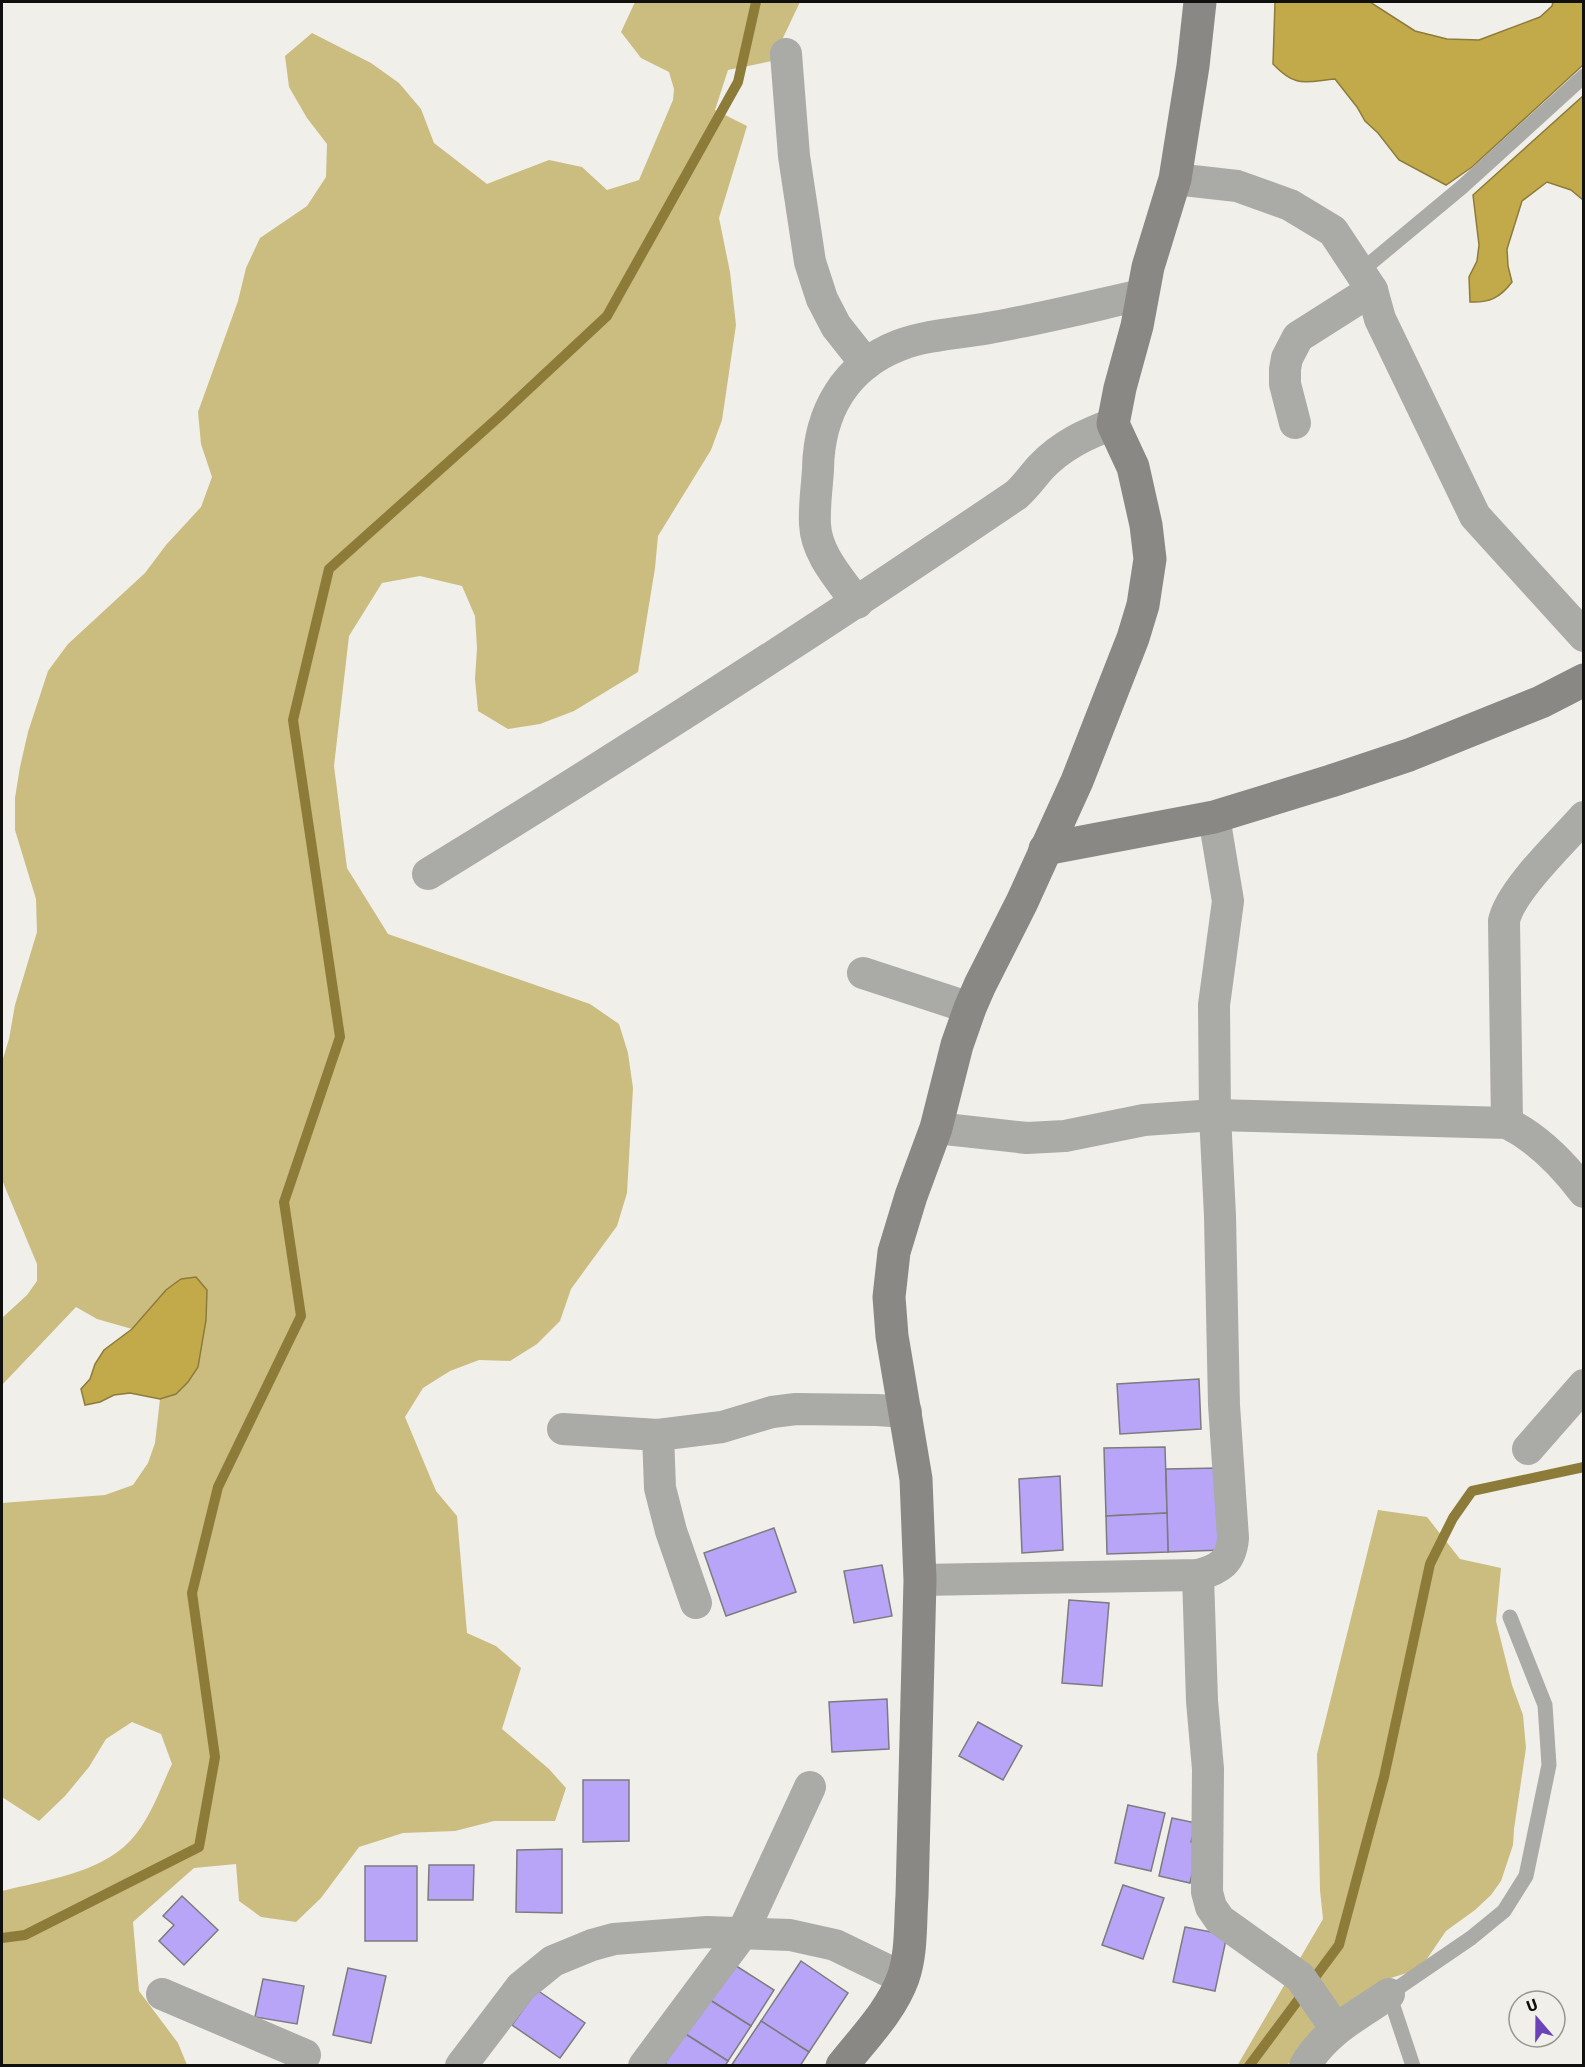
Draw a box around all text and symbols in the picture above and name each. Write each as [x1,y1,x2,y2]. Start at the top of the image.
north arrow [1507,1989,1567,2049]
text: U [1524,1995,1540,2016]

